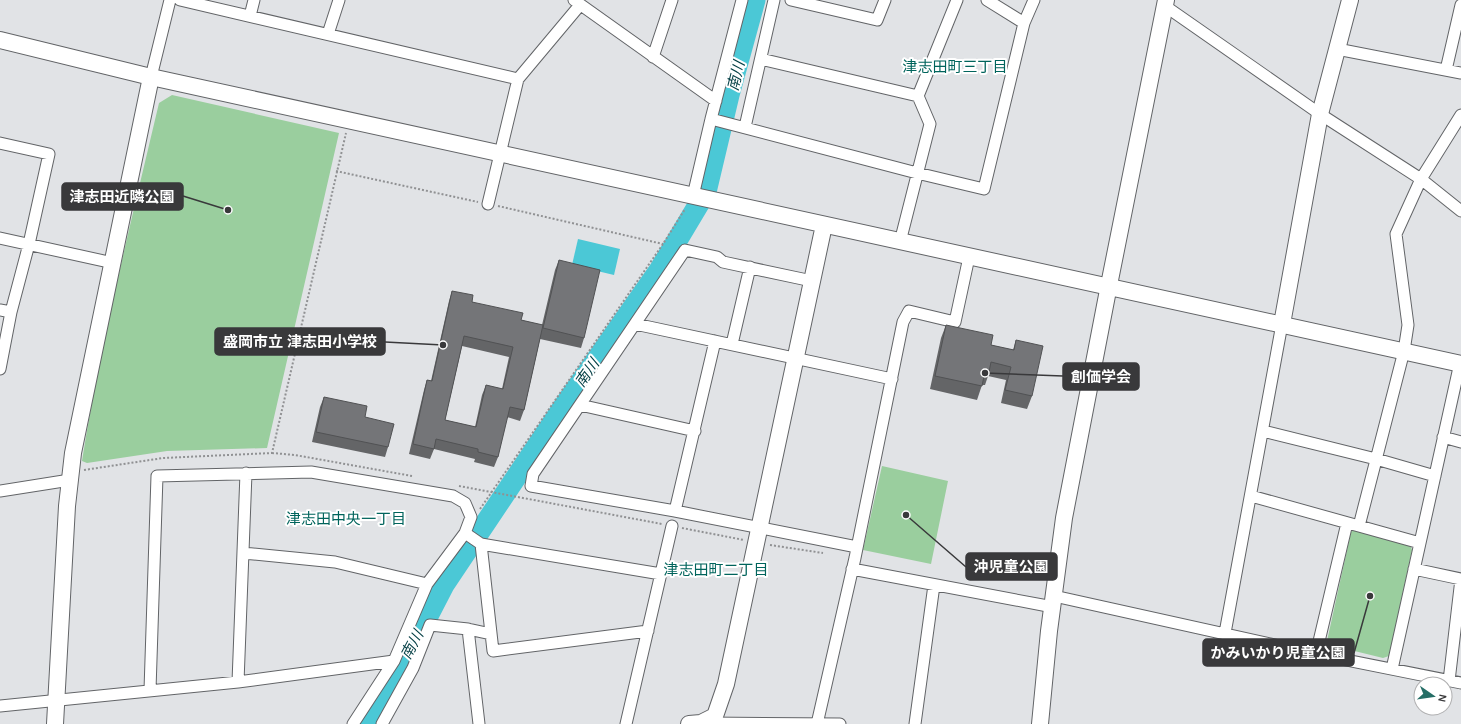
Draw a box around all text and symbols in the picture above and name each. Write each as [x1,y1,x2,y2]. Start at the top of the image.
water label: 南川 [724,57,749,93]
district label: 津志田町三丁目 [902,58,1008,76]
callout: 津志田近隣公園 [62,183,183,210]
text: 津志田近隣公園 [69,188,175,206]
callout: 盛岡市立 津志田小学校 [215,328,385,355]
text: 盛岡市立 津志田小学校 [223,333,377,351]
water label: 南川 [571,354,604,390]
callout: 創価学会 [1063,363,1139,390]
text: 創価学会 [1071,368,1131,386]
district label: 津志田中央一丁目 [286,510,406,528]
callout: 沖児童公園 [966,553,1057,580]
text: 沖児童公園 [973,558,1049,576]
district label: 津志田町二丁目 [663,561,769,579]
water label: 南川 [397,626,428,662]
callout: かみいかり児童公園 [1203,639,1354,666]
text: かみいかり児童公園 [1210,644,1346,662]
north arrow [1413,676,1453,716]
text: N [1435,693,1449,703]

